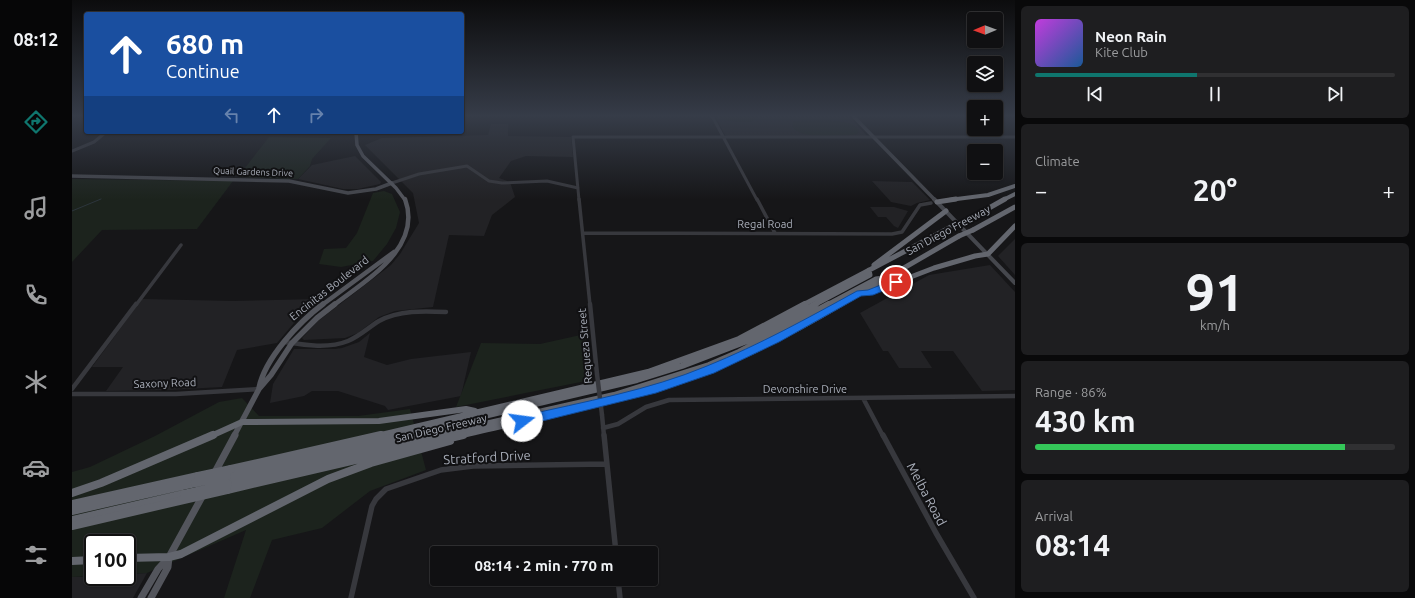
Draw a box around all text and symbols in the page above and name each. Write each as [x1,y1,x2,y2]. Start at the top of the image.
north arrow [967,12,1003,48]
map controls [967,12,1003,180]
icon: ahead [100,28,152,80]
text: 680 m [166,28,244,59]
text: Neon Rain [1095,28,1167,45]
text: 08:12 [13,29,59,49]
text: Kite Club [1095,45,1148,59]
button: layers [967,56,1003,92]
text: Continue [166,61,240,81]
icon: previous [1084,83,1106,105]
icon: pause [1204,83,1226,105]
icon: next [1324,83,1346,105]
button: + [967,100,1003,136]
icon: left [221,104,243,126]
icon: ahead [263,104,285,126]
icon: right [305,104,327,126]
icon: directions [22,108,50,136]
button: − [967,144,1003,180]
text: Climate [1035,154,1080,168]
street label: Quail Gardens Drive [213,166,293,178]
text: 20° [1193,173,1237,207]
text: − [1035,178,1047,203]
text: + [1383,178,1395,203]
icon: music [22,194,50,222]
street label: San Diego Freeway [904,202,993,257]
street label: Regal Road [737,218,793,230]
street label: Encinitas Boulevard [287,254,371,322]
text: 91 [1186,263,1244,321]
pin [879,265,913,299]
icon: arrive [885,271,907,293]
icon: phone [22,281,50,309]
street label: Requeza Street [576,307,594,384]
text: km/h [1200,318,1230,332]
icon: climate [22,368,50,396]
street label: Saxony Road [133,376,197,390]
street label: Devonshire Drive [763,383,847,395]
text: Range · 86% [1035,385,1107,399]
position arrow [501,400,543,442]
text: 430 km [1035,404,1136,438]
street label: San Diego Freeway [394,411,489,444]
street label: Stratford Drive [443,448,531,466]
icon: car [22,454,50,482]
street label: Melba Road [905,460,949,528]
text: Arrival [1035,509,1073,523]
text: 08:14 [1035,528,1110,562]
speed limit sign: 100 [84,534,136,586]
icon: filters [22,541,50,569]
text: 08:14 · 2 min · 770 m [475,557,613,574]

